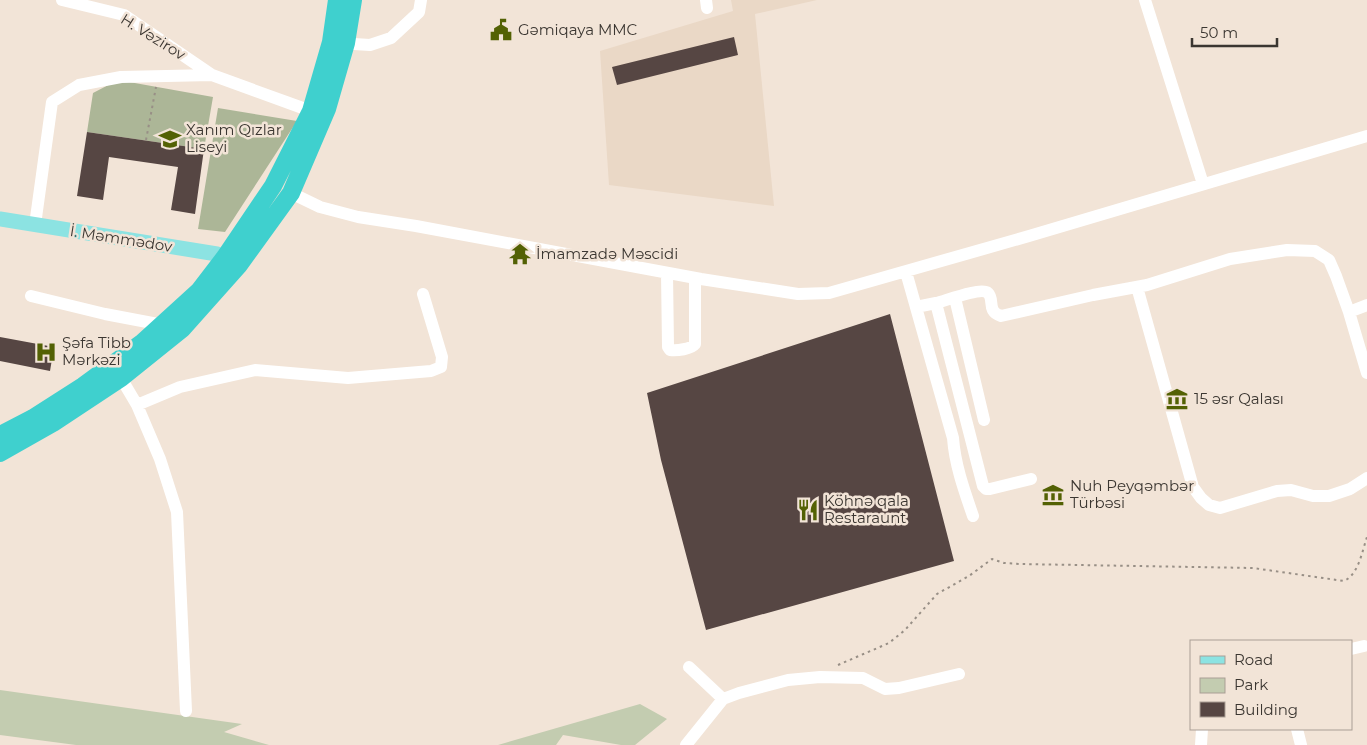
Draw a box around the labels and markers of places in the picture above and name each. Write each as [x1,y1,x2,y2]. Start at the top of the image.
public building icon: Gəmiqaya MMC [488,17,514,43]
place label: Gəmiqaya MMC [518,20,638,39]
place label: Xanım Qızlar Liseyi [186,120,282,156]
school or university icon: Xanım Qızlar Liseyi [157,126,183,152]
temple icon: İmamzadə Məscidi [507,241,533,267]
place label: İmamzadə Məscidi [536,244,678,263]
place label: Şəfa Tibb Mərkəzi [62,333,131,369]
hospital icon: Şəfa Tibb Mərkəzi [33,339,59,365]
museum icon: 15 əsr Qalası [1164,386,1190,412]
place label: 15 əsr Qalası [1194,389,1284,408]
place label: Nuh Peyqəmbər Türbəsi [1070,476,1194,512]
museum icon: Nuh Peyqəmbər Türbəsi [1040,482,1066,508]
place label: Köhnə qala Restaraunt [824,491,909,527]
restaurant icon: Köhnə qala Restaraunt [795,497,821,523]

